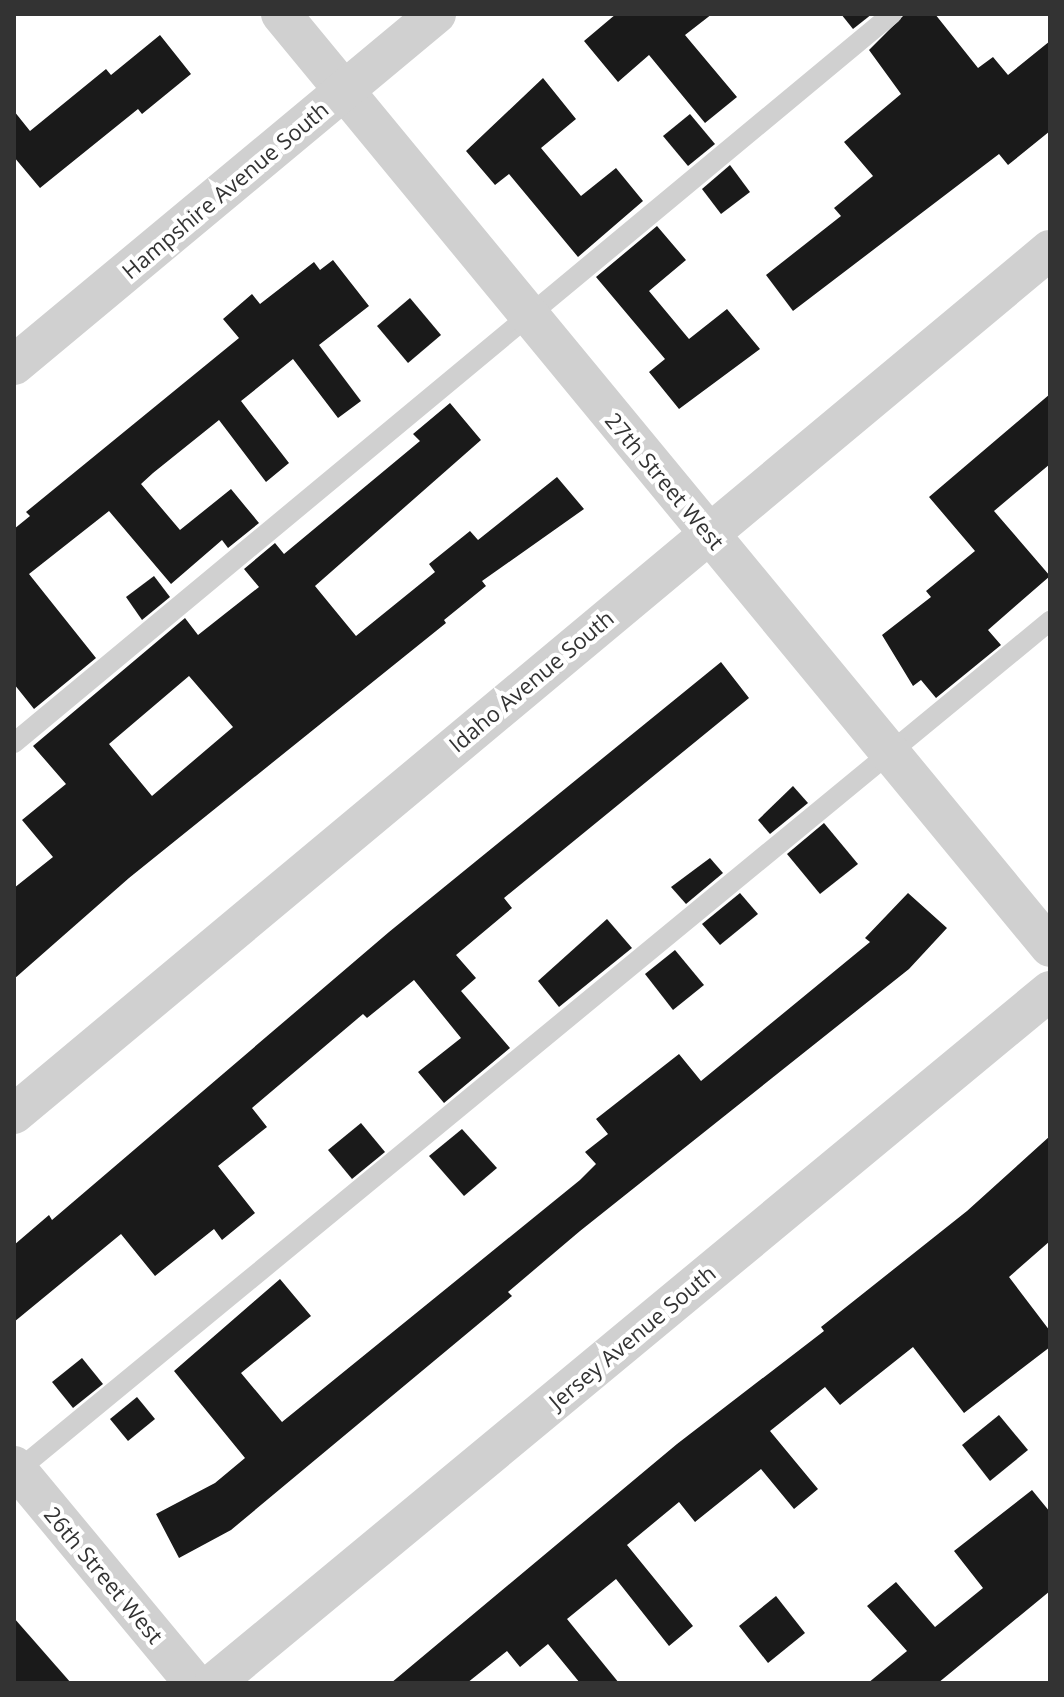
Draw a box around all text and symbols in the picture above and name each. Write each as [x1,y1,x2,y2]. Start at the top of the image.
street label: Hampshire Avenue South [116,96,334,284]
street label: 27th Street West [600,407,730,555]
street label: Idaho Avenue South [443,604,619,758]
street label: Jersey Avenue South [543,1260,721,1414]
street label: 26th Street West [39,1501,169,1649]

